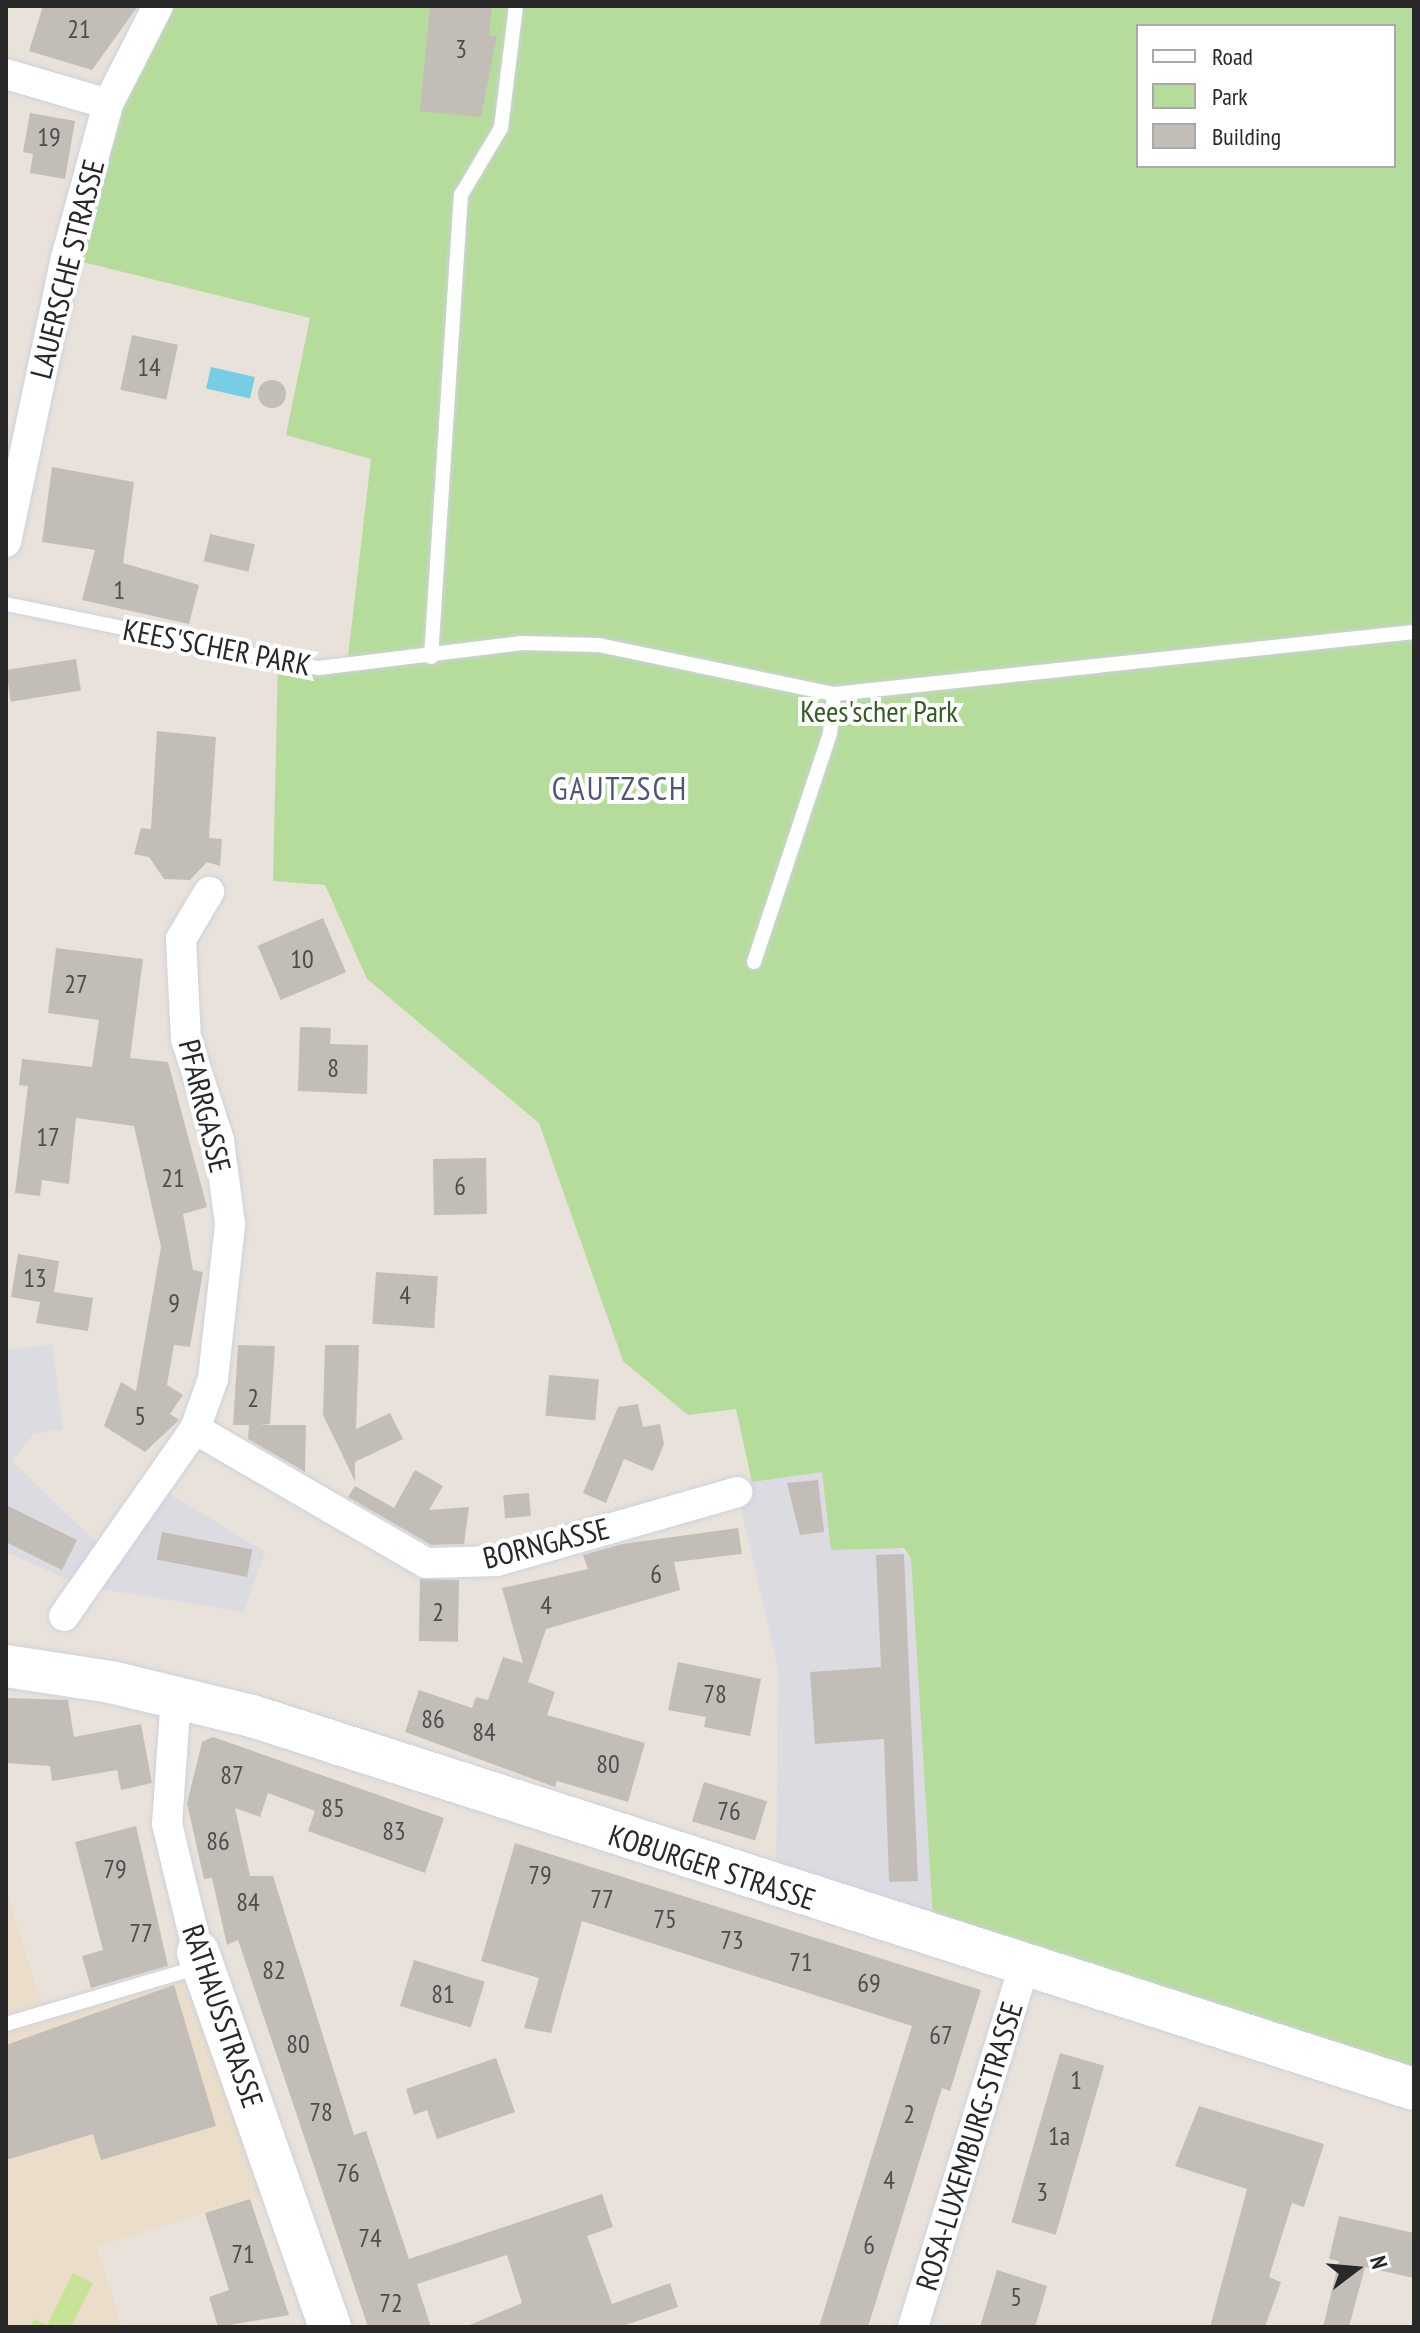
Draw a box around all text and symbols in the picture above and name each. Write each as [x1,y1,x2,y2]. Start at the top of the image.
house number: 21 [67,13,91,45]
legend [1136,24,1396,168]
house number: 3 [455,33,467,65]
text: Road [1212,41,1253,72]
text: Park [1212,81,1248,112]
house number: 19 [37,121,61,153]
text: Building [1212,121,1281,152]
street label: LAUERSCHE STRASSE [22,156,112,382]
house number: 14 [137,351,161,383]
house number: 1 [113,574,125,606]
street label: KEES'SCHER PARK [120,611,314,683]
park label: Kees'scher Park [800,693,958,729]
district label: GAUTZSCH [552,769,688,807]
house number: 10 [290,943,314,975]
house number: 27 [64,968,88,1000]
street label: PFARRGASSE [171,1036,239,1176]
house number: 8 [327,1052,339,1084]
house number: 17 [36,1121,60,1153]
house number: 21 [161,1162,185,1194]
house number: 6 [454,1170,466,1202]
house number: 13 [23,1262,47,1294]
house number: 4 [399,1279,411,1311]
house number: 9 [168,1287,180,1319]
house number: 2 [247,1382,259,1414]
house number: 5 [134,1400,146,1432]
street label: BORNGASSE [479,1510,613,1576]
house number: 6 [650,1558,662,1590]
house number: 4 [540,1589,552,1621]
house number: 2 [432,1596,444,1628]
house number: 78 [703,1678,727,1710]
house number: 86 [421,1703,445,1735]
house number: 84 [472,1716,496,1748]
house number: 80 [596,1748,620,1780]
house number: 87 [220,1759,244,1791]
house number: 85 [321,1792,345,1824]
house number: 76 [717,1795,741,1827]
house number: 83 [382,1815,406,1847]
street label: KOBURGER STRASSE [604,1817,820,1917]
house number: 86 [206,1825,230,1857]
house number: 79 [103,1853,127,1885]
house number: 79 [528,1859,552,1891]
house number: 77 [590,1883,614,1915]
house number: 84 [236,1886,260,1918]
house number: 75 [653,1903,677,1935]
house number: 77 [129,1917,153,1949]
street label: RATHAUSSTRASSE [175,1920,271,2112]
house number: 73 [720,1924,744,1956]
house number: 71 [789,1946,813,1978]
house number: 82 [262,1954,286,1986]
house number: 69 [857,1967,881,1999]
house number: 81 [431,1978,455,2010]
street label: ROSA-LUXEMBURG-STRASSE [908,1998,1030,2294]
house number: 67 [929,2019,953,2051]
house number: 80 [286,2028,310,2060]
house number: 1 [1070,2064,1082,2096]
house number: 78 [309,2096,333,2128]
house number: 2 [903,2098,915,2130]
house number: 1a [1048,2120,1070,2152]
house number: 76 [336,2157,360,2189]
house number: 4 [883,2164,895,2196]
house number: 3 [1036,2176,1048,2208]
house number: 74 [358,2222,382,2254]
house number: 6 [863,2229,875,2261]
north arrow [1316,2229,1396,2309]
house number: 71 [231,2238,255,2270]
text: N [1364,2253,1394,2272]
house number: 5 [1010,2281,1022,2313]
house number: 72 [379,2287,403,2319]

